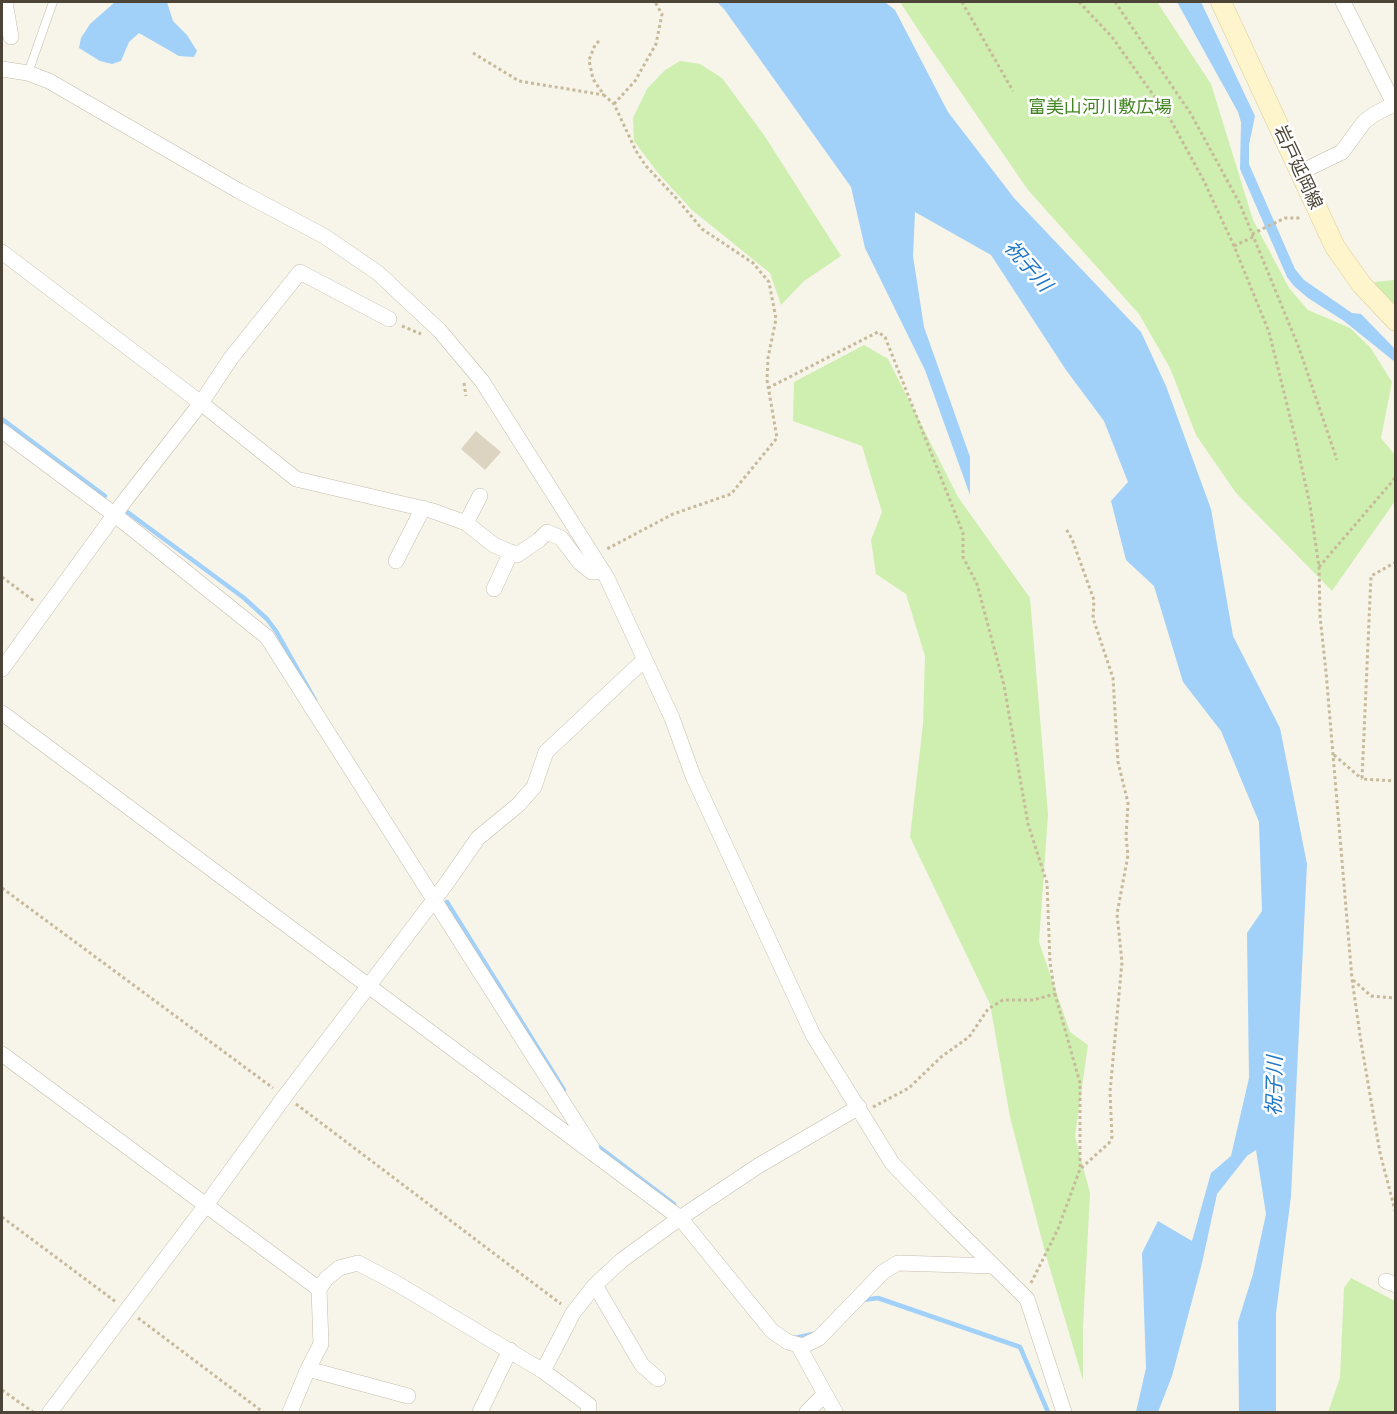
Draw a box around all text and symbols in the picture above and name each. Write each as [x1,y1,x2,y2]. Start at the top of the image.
park label: 富美山河川敷広場 [1028,97,1172,119]
street label: 岩戸延岡線 [1268,123,1326,213]
water label: 祝子川 [998,236,1056,298]
water label: 祝子川 [1263,1056,1289,1116]

